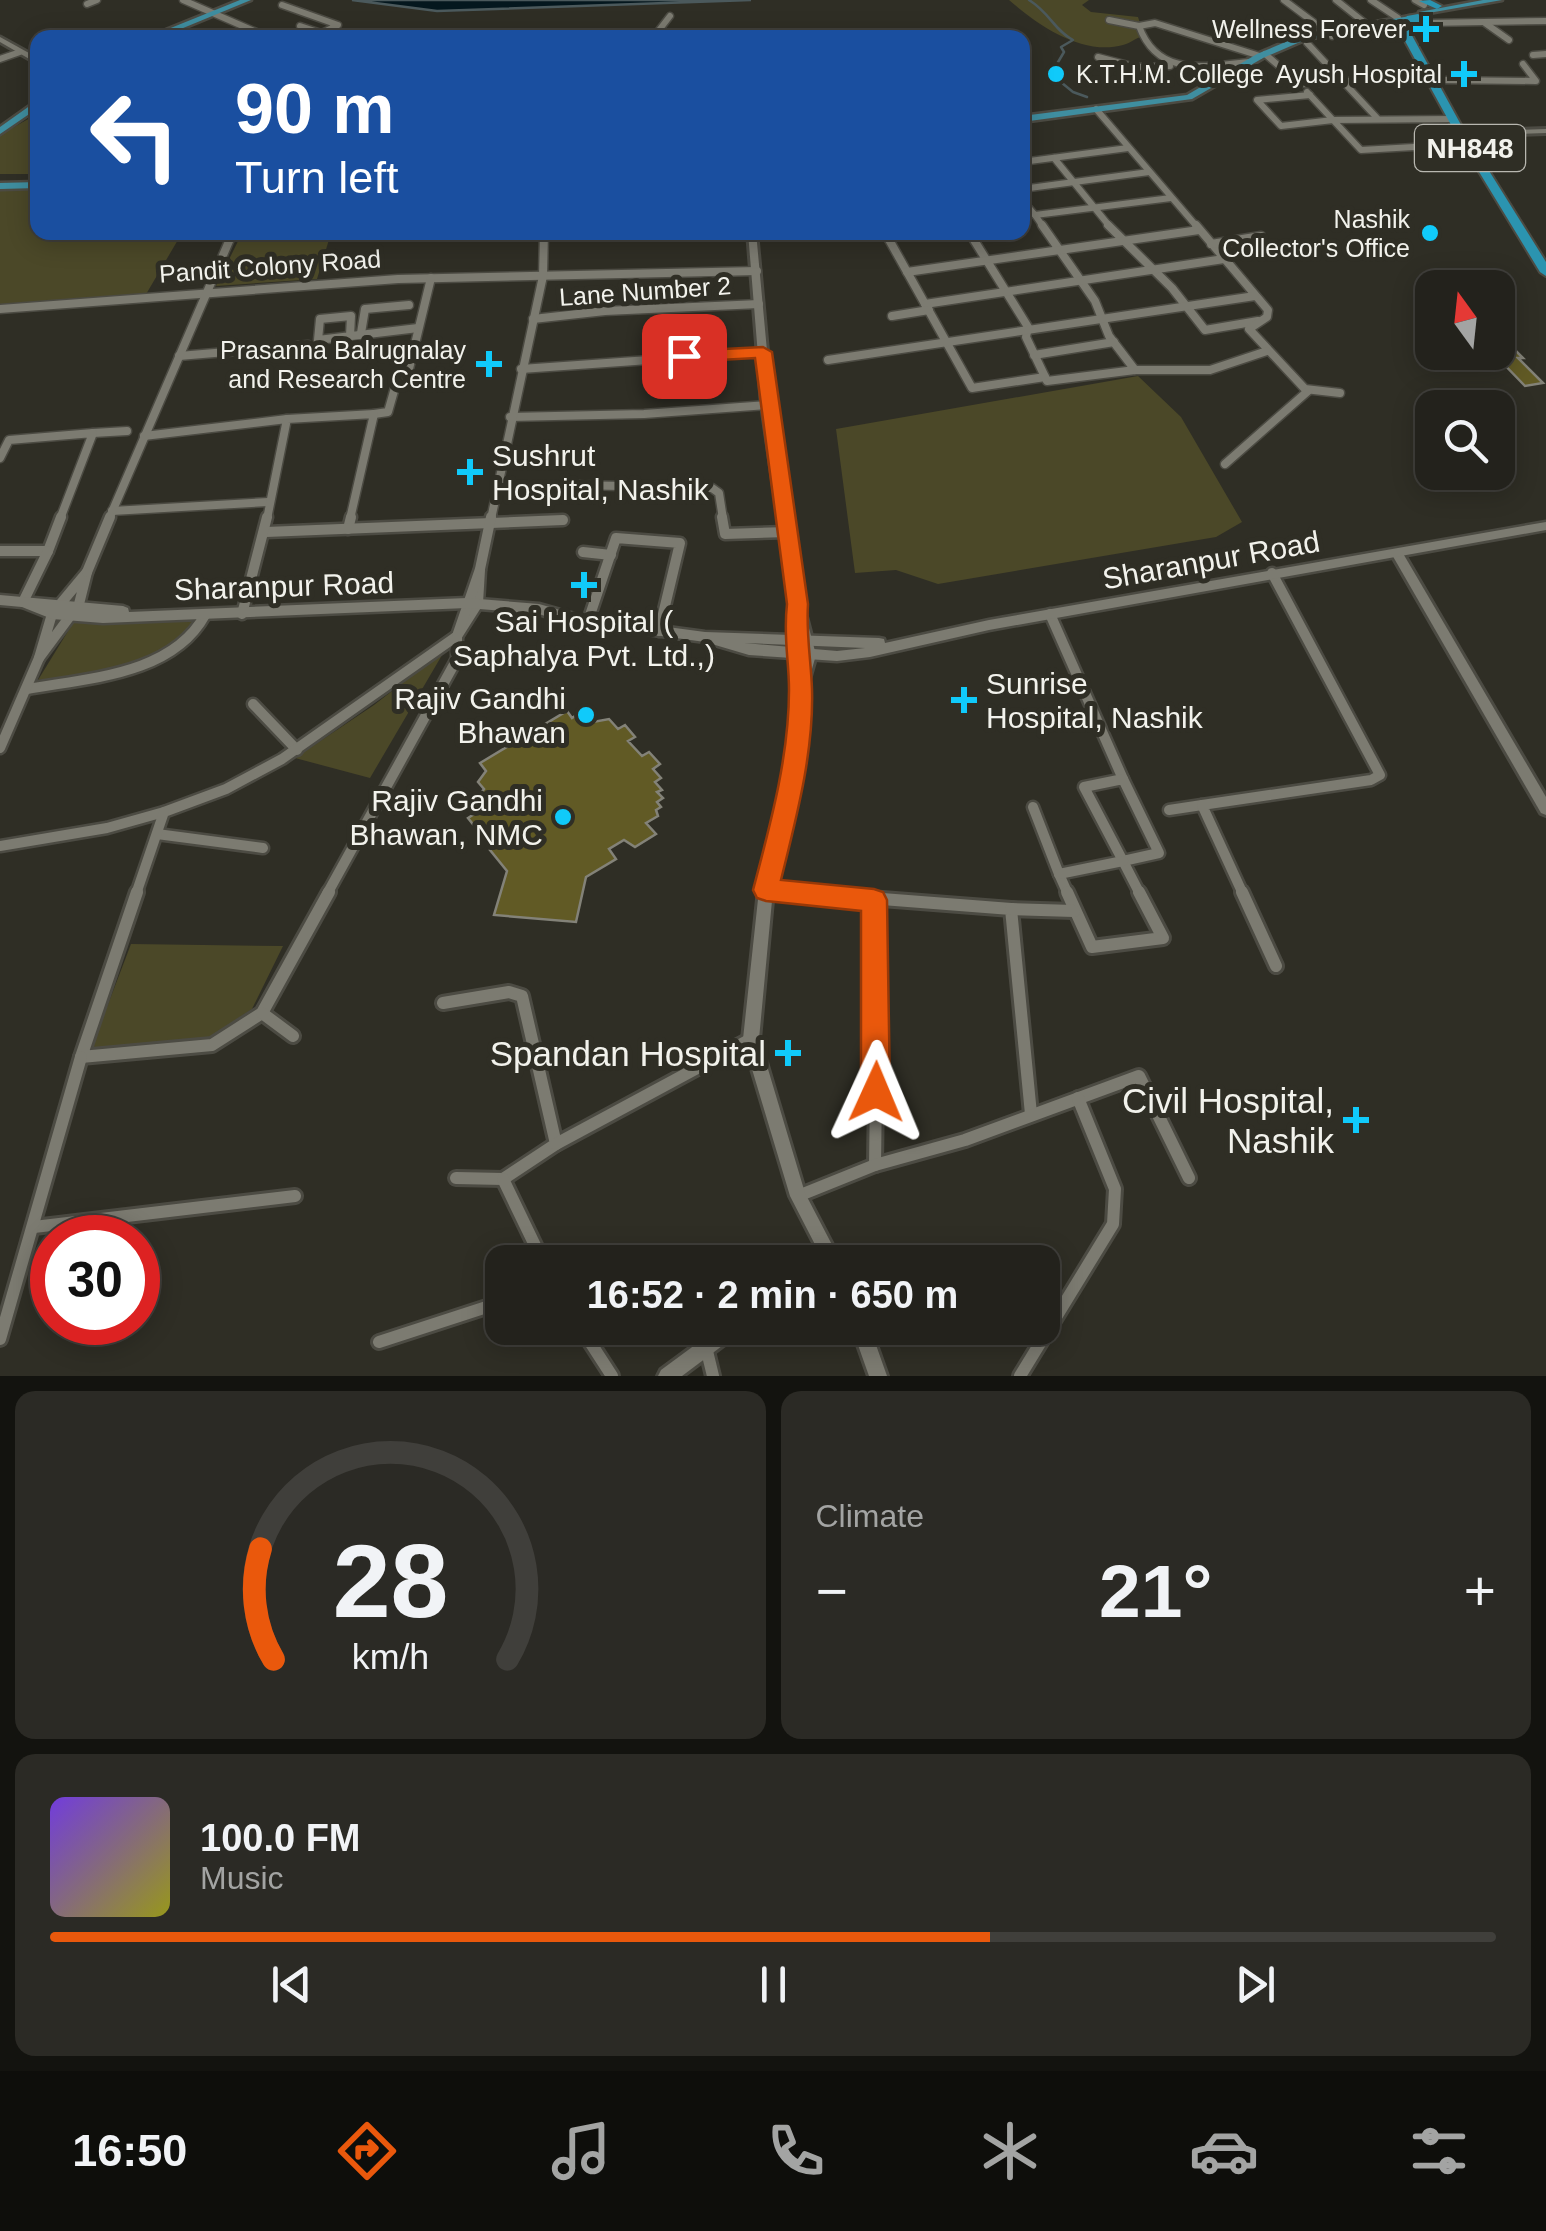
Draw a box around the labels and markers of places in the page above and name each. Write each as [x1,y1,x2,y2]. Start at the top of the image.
place label: Wellness Forever [1212,15,1406,43]
marker: Wellness Forever [1415,18,1437,40]
place label: K.T.H.M. College [1076,60,1264,88]
place label: Ayush Hospital [1276,60,1442,88]
marker: Ayush Hospital [1451,61,1477,87]
marker: K.T.H.M. College [1045,63,1067,85]
place label: Nashik Collector's Office [1222,205,1410,262]
marker: Nashik Collector's Office [1419,222,1441,244]
pin [642,314,727,399]
place label: Prasanna Balrugnalay and Research Centre [220,336,466,393]
marker: Prasanna Balrugnalay and Research Centre [476,351,502,377]
place label: Sushrut Hospital, Nashik [492,439,710,506]
marker: Sushrut Hospital, Nashik [457,459,483,485]
marker: Sai Hospital ( Saphalya Pvt. Ltd.,) [571,572,597,598]
place label: Sai Hospital ( Saphalya Pvt. Ltd.,) [453,605,715,672]
place label: Sunrise Hospital, Nashik [986,667,1204,734]
place label: Rajiv Gandhi Bhawan [394,682,566,749]
marker: Sunrise Hospital, Nashik [951,687,977,713]
marker: Rajiv Gandhi Bhawan [575,704,597,726]
place label: Rajiv Gandhi Bhawan, NMC [350,784,543,851]
marker: Rajiv Gandhi Bhawan, NMC [552,806,574,828]
place label: Spandan Hospital [490,1034,766,1073]
marker: Spandan Hospital [775,1040,801,1066]
place label: Civil Hospital, Nashik [1122,1081,1334,1160]
marker: Civil Hospital, Nashik [1343,1107,1369,1133]

